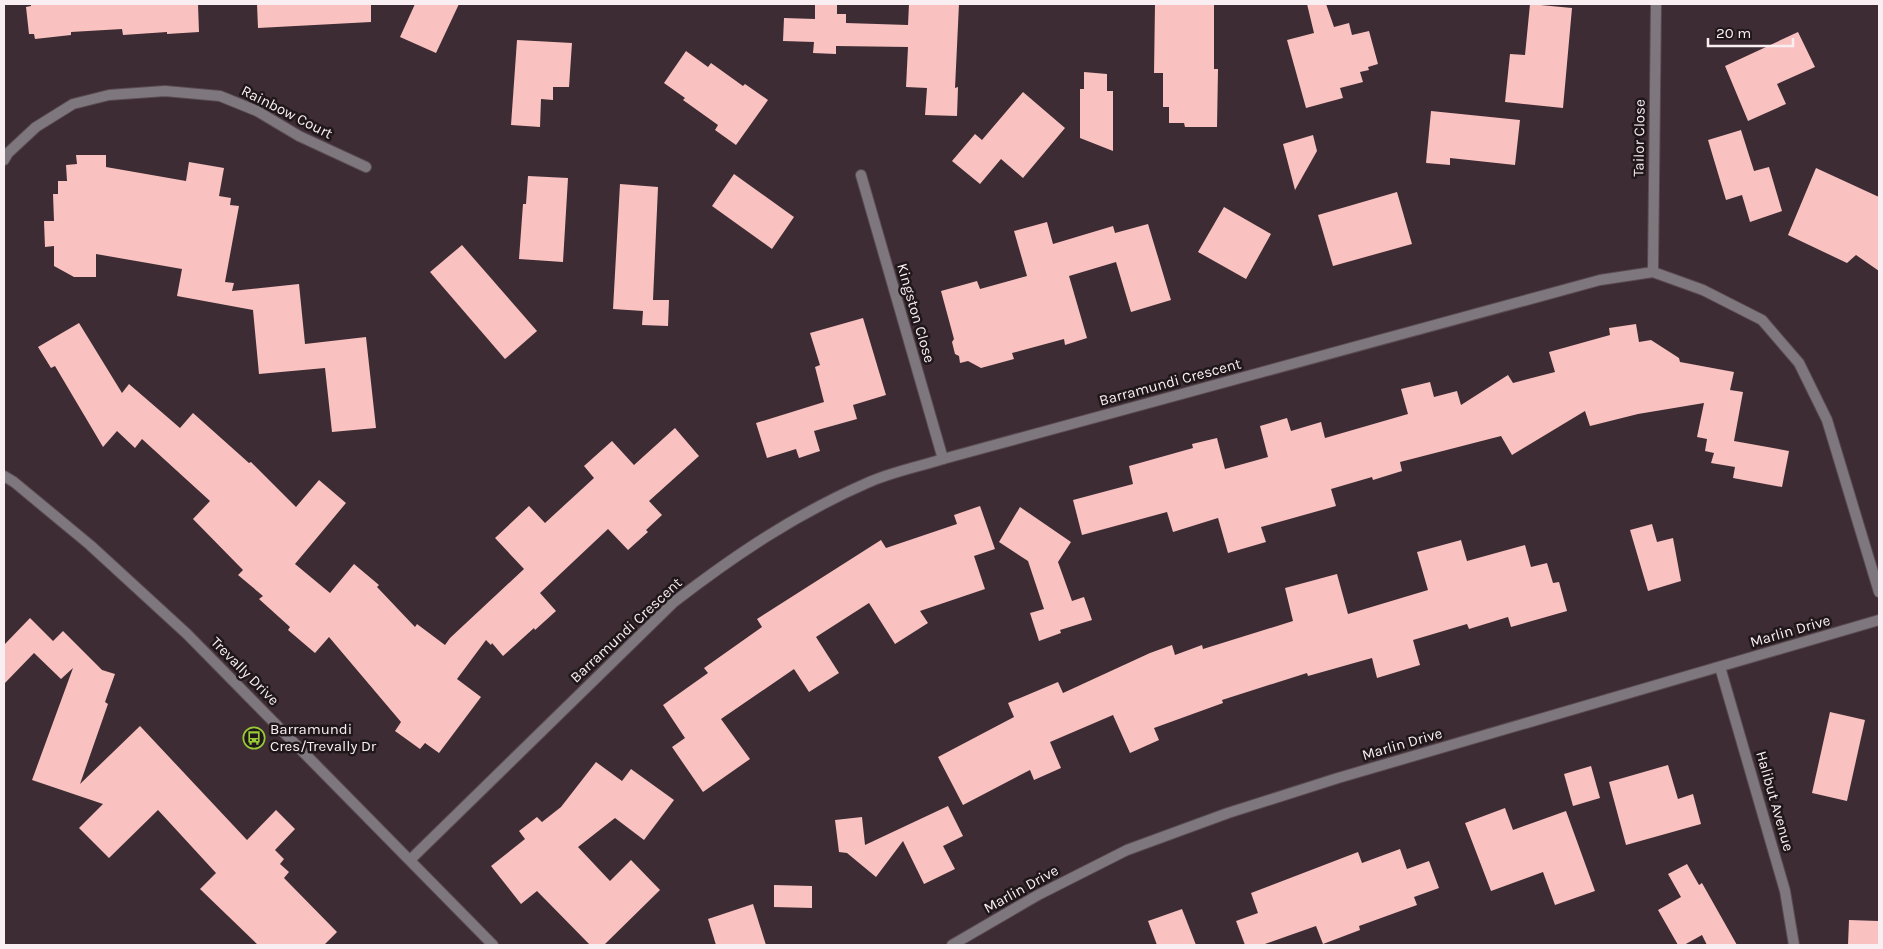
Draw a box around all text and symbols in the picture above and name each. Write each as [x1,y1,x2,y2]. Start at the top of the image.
scale bar [1708,15,1793,47]
text: 20 m [1716,24,1751,42]
street label: Rainbow Court [238,81,336,143]
street label: Tailor Close [1629,99,1649,177]
street label: Kingston Close [893,261,939,365]
street label: Barramundi Crescent [1097,354,1243,410]
street label: Barramundi Crescent [566,573,686,686]
street label: Marlin Drive [1748,611,1832,651]
street label: Trevally Drive [207,633,283,709]
place label: Barramundi Cres/Trevally Dr [270,720,377,755]
street label: Marlin Drive [1360,724,1444,764]
bus stop icon: Barramundi Cres/Trevally Dr [242,726,266,750]
street label: Halibut Avenue [1752,749,1798,853]
street label: Marlin Drive [980,861,1062,917]

